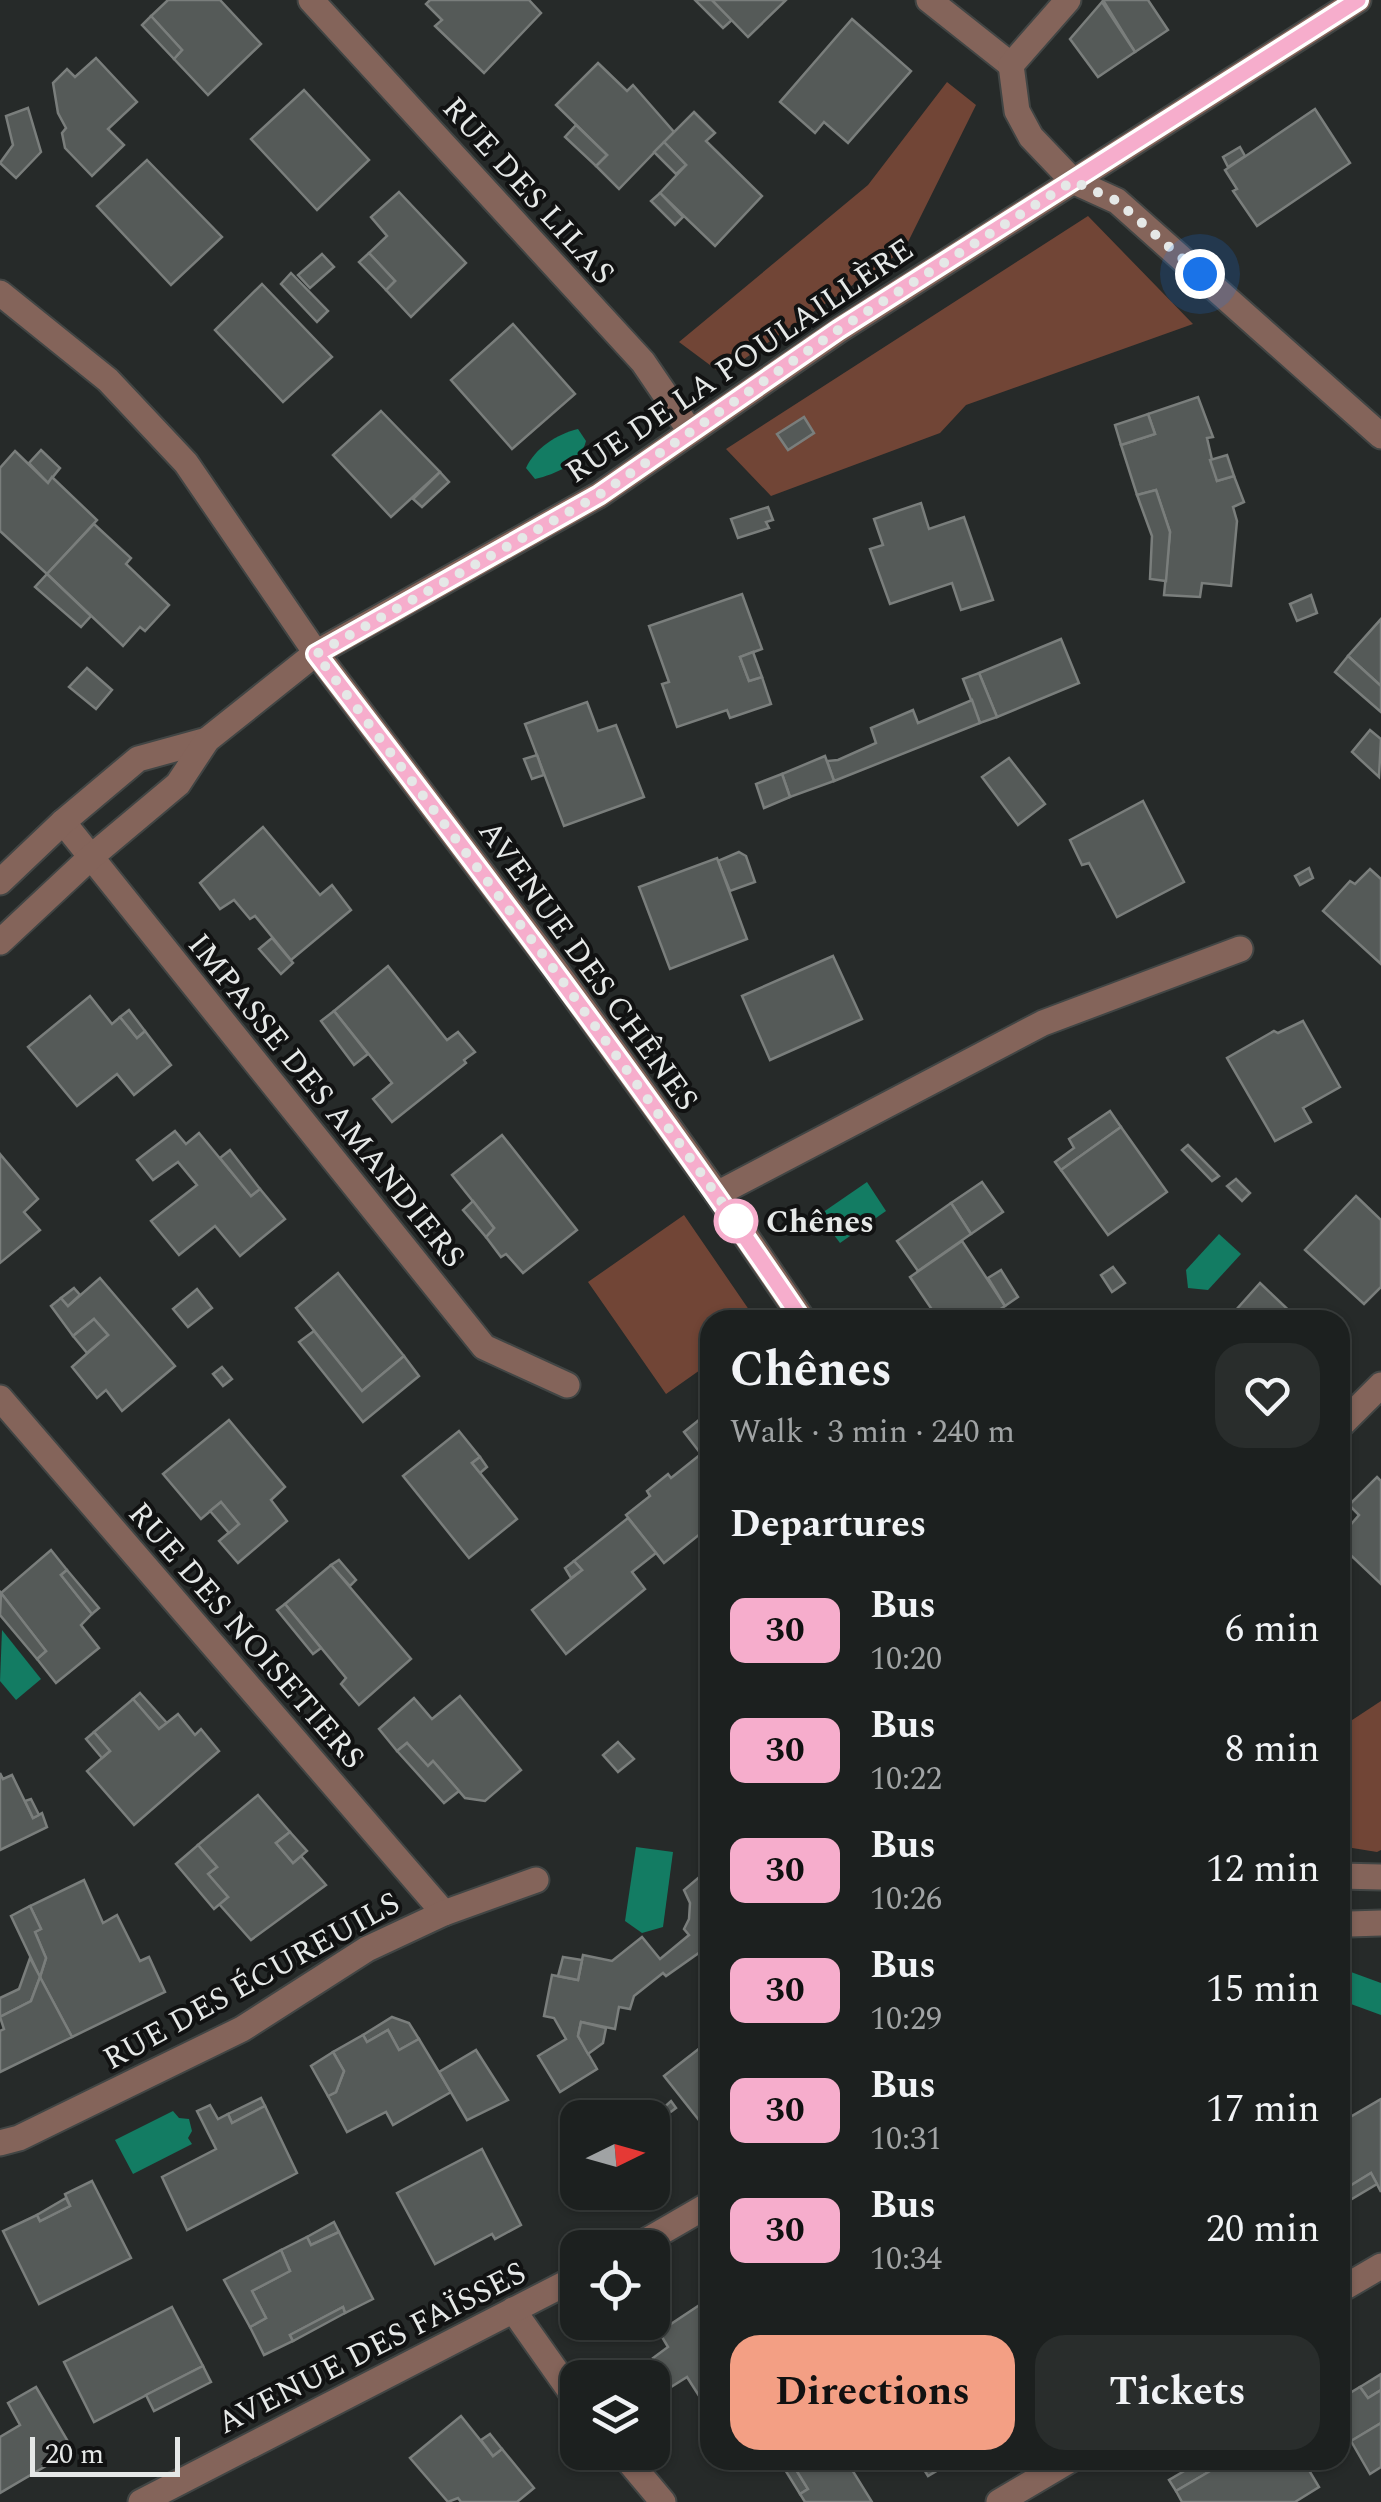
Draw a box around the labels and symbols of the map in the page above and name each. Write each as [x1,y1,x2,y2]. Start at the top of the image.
street label: RUE DES LILAS [430,86,626,296]
street label: RUE DE LA POULAILLÈRE [556,226,924,496]
your location [1175,249,1225,299]
street label: AVENUE DES CHÊNES [465,810,710,1122]
street label: IMPASSE DES AMANDIERS [175,923,477,1279]
place label: Chênes [766,1198,874,1247]
marker: Chênes [715,1200,757,1242]
street label: RUE DES NOISETIERS [116,1491,376,1781]
street label: RUE DES ÉCUREUILS [94,1879,409,2083]
north arrow [560,2100,670,2210]
street label: AVENUE DES FAÏSSES [208,2249,535,2448]
scale bar [30,2432,180,2476]

